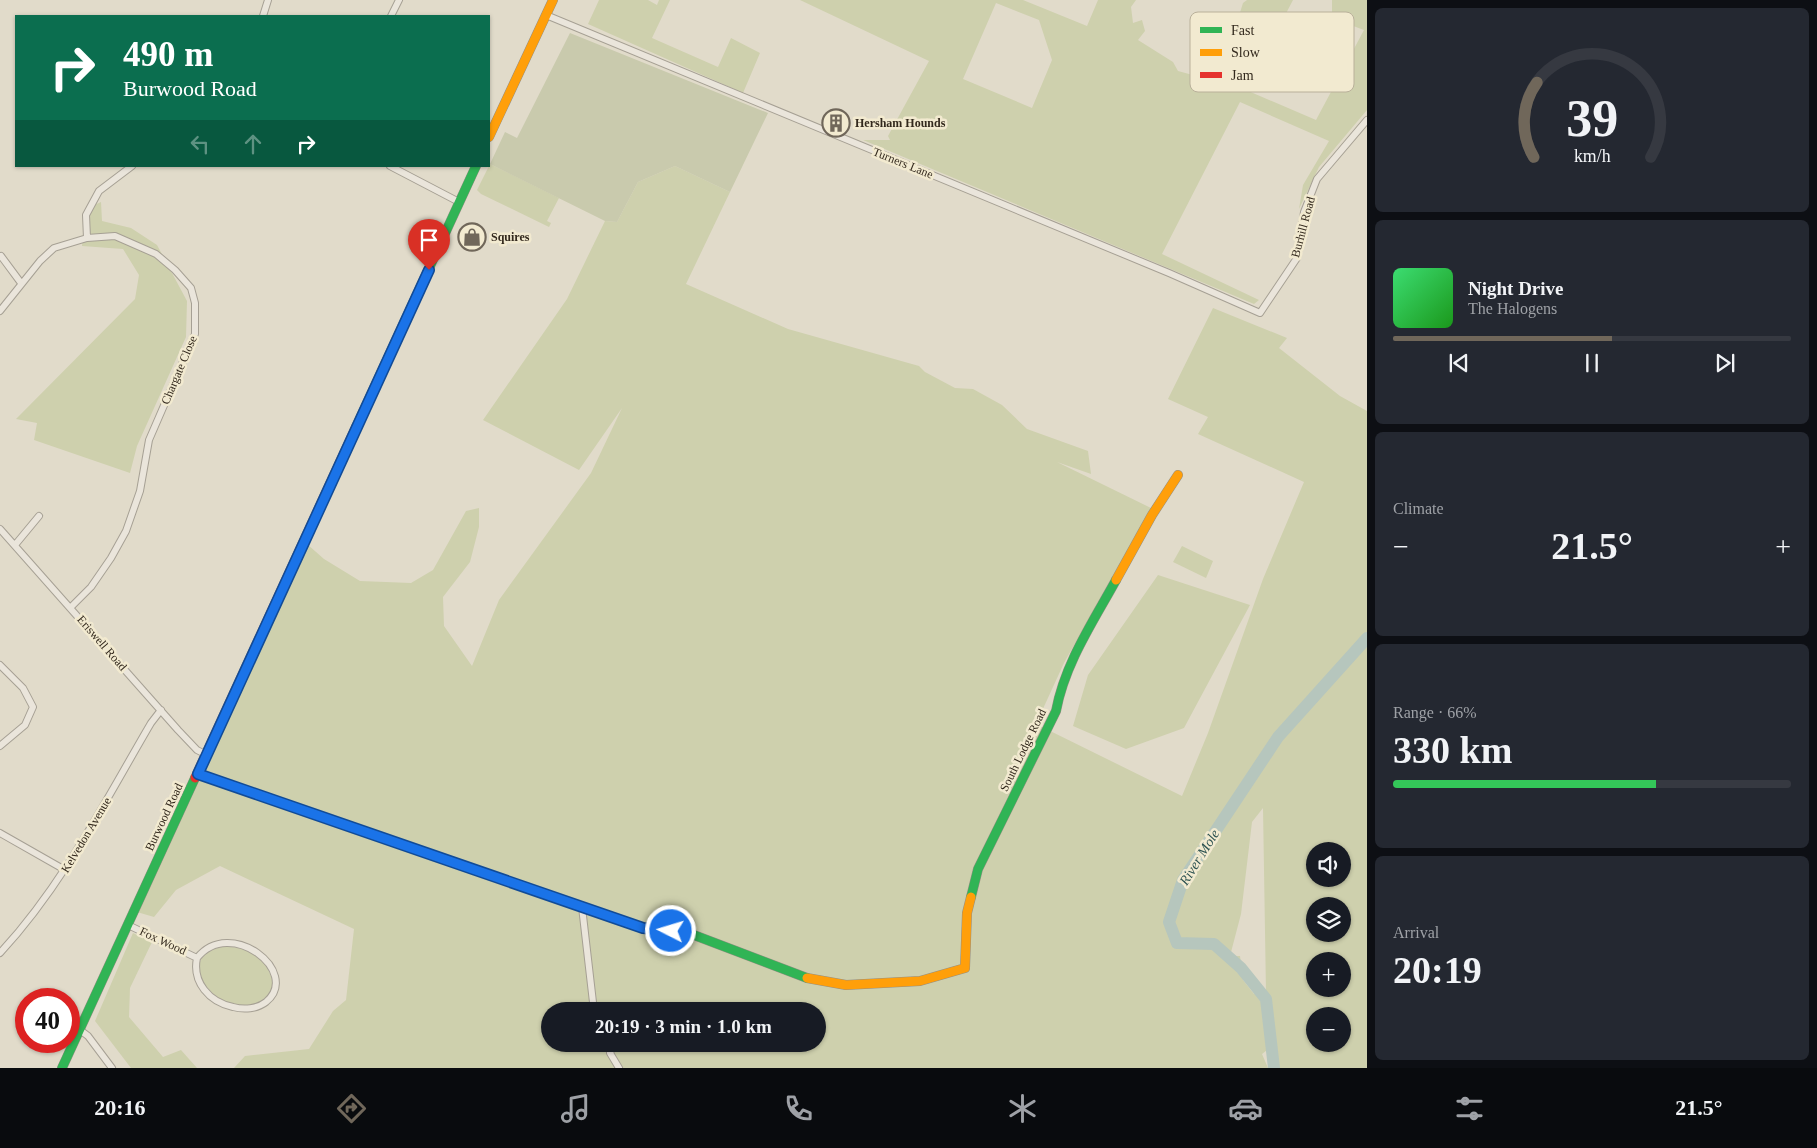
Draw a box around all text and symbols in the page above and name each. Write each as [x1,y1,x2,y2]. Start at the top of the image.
legend [1190,12,1354,92]
text: Fast [1231,23,1254,38]
icon: right [40,35,105,100]
text: 490 m [123,35,213,74]
text: Slow [1231,45,1261,60]
text: Jam [1231,68,1254,83]
text: Burwood Road [123,76,257,101]
text: 39 [1566,90,1618,147]
building icon: Hersham Hounds [821,108,851,138]
place label: Hersham Hounds [855,116,946,130]
icon: left [186,130,214,158]
icon: ahead [239,130,267,158]
icon: right [292,130,320,158]
street label: Turners Lane [871,145,935,181]
text: km/h [1574,146,1610,166]
street label: Burhill Road [1288,195,1318,259]
pin [408,219,450,270]
shop icon: Squires [457,222,487,252]
icon: arrive [415,226,443,254]
place label: Squires [491,230,530,244]
text: Night Drive [1468,278,1564,299]
text: The Halogens [1468,300,1557,317]
street label: Chargate Close [158,333,200,407]
icon: previous [1445,349,1473,377]
icon: pause [1578,349,1606,377]
icon: next [1711,349,1739,377]
text: Climate [1393,500,1444,517]
text: 21.5° [1551,525,1633,567]
text: − [1393,531,1409,562]
text: + [1775,531,1791,562]
street label: Eriswell Road [74,613,130,673]
text: Range · 66% [1393,704,1477,721]
street label: South Lodge Road [997,706,1049,794]
text: 330 km [1393,729,1512,771]
street label: Burwood Road [142,781,186,853]
street label: Kelvedon Avenue [58,795,114,875]
water label: River Mole [1176,827,1222,889]
map controls [1306,842,1351,1052]
button: sound [1306,842,1351,887]
button: layers [1306,897,1351,942]
position arrow [644,904,696,956]
street label: Fox Wood [137,924,189,958]
text: Arrival [1393,924,1439,941]
text: 20:19 [1393,949,1482,991]
button: + [1306,952,1351,997]
speed limit sign: 40 [15,988,80,1053]
button: − [1306,1007,1351,1052]
text: 20:19 · 3 min · 1.0 km [595,1016,772,1037]
icon: directions [334,1091,369,1126]
icon: music [558,1091,593,1126]
icon: phone [781,1091,816,1126]
icon: climate [1005,1091,1040,1126]
icon: car [1228,1091,1263,1126]
icon: filters [1452,1091,1487,1126]
text: 20:16 [94,1095,146,1120]
text: 21.5° [1675,1095,1723,1120]

